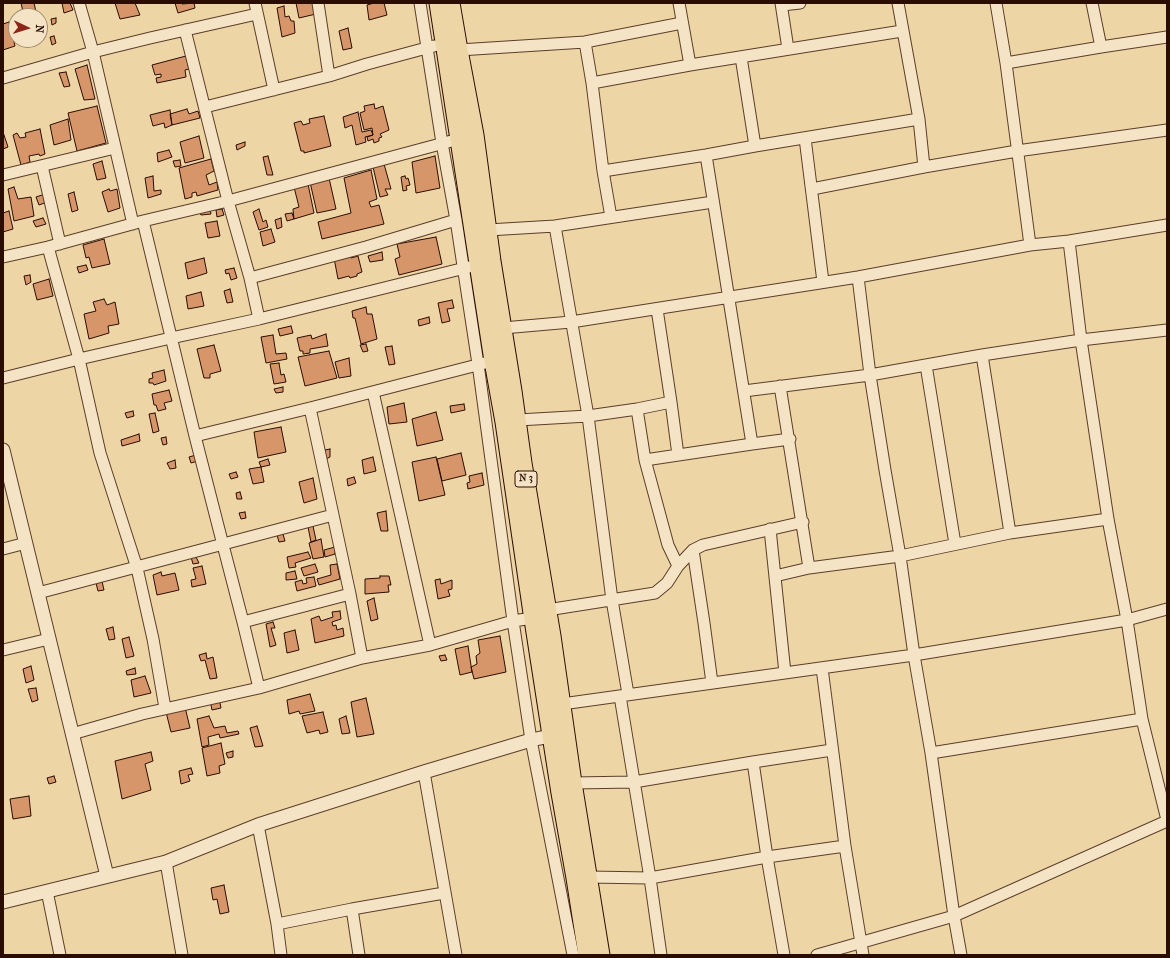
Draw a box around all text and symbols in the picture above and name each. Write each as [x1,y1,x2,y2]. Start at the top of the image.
north arrow [8,8,48,48]
text: N [33,24,46,33]
road number: N 3 [515,471,537,487]

